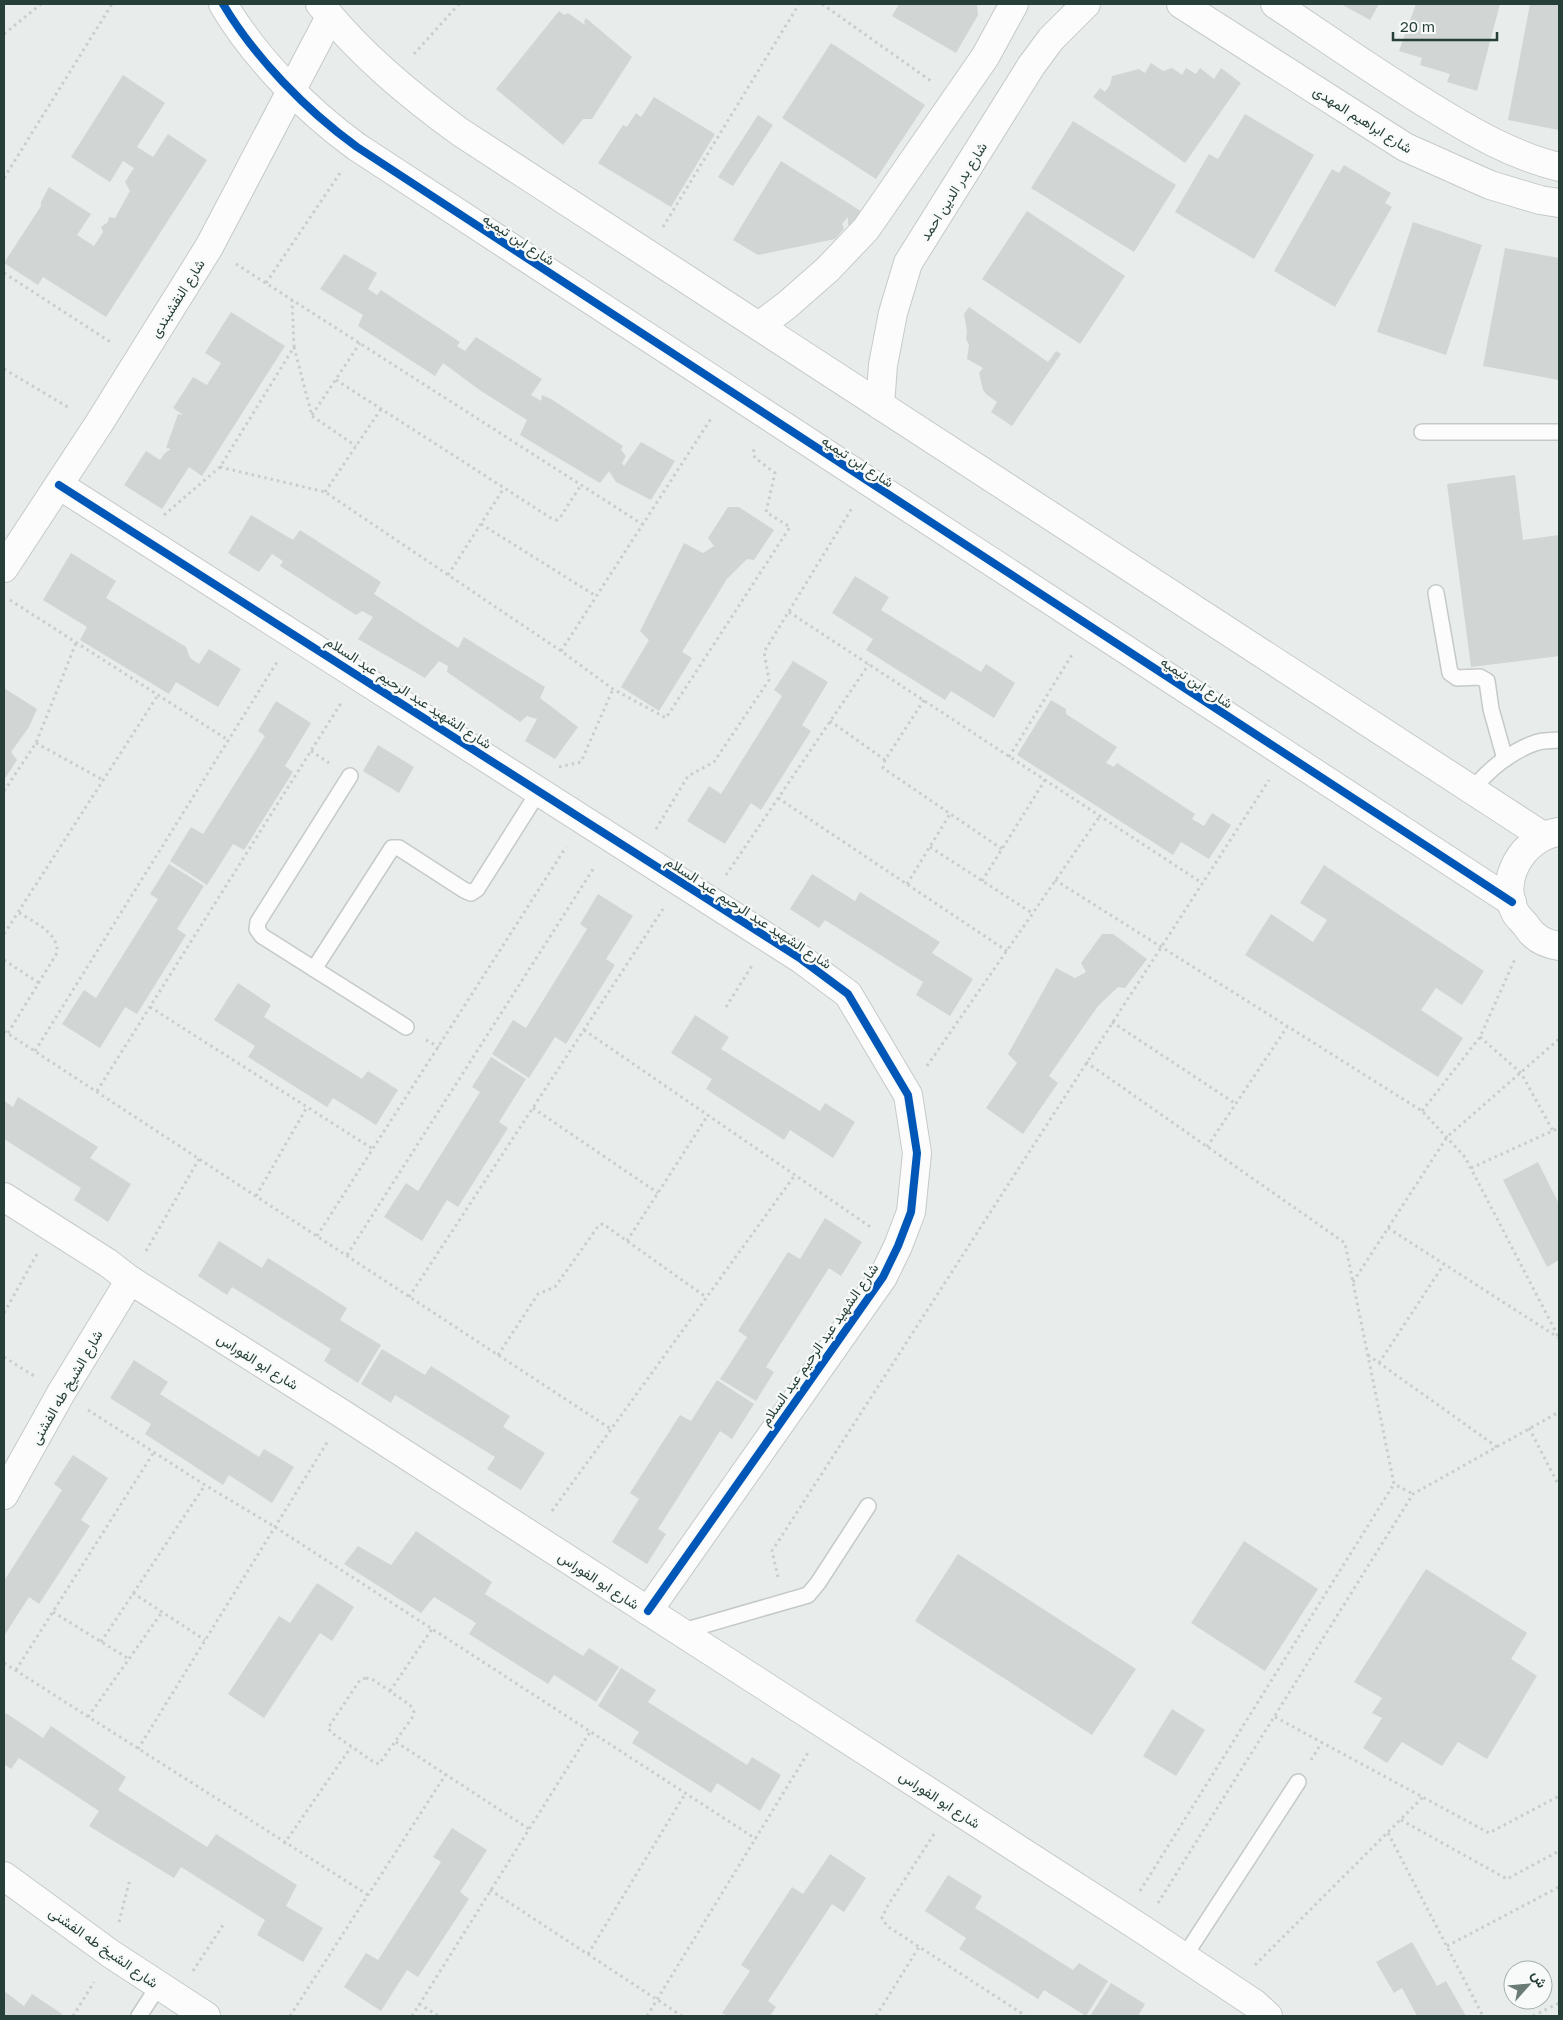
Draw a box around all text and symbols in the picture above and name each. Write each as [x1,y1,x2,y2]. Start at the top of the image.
scale bar [1393,10,1497,42]
text: 20 m [1400,17,1435,35]
street label: شارع ابراهيم المهدى [1309,82,1416,159]
street label: شارع بدر الدين احمد [916,139,993,245]
street label: شارع ابن تيميه [478,209,558,271]
street label: شارع النقشبندى [146,256,210,342]
street label: شارع ابن تيميه [817,431,897,493]
street label: شارع الشهيد عبد الرحيم عبد السلام [321,632,495,755]
street label: شارع ابن تيميه [1156,652,1236,714]
street label: شارع الشهيد عبد الرحيم عبد السلام [661,852,835,975]
street label: شارع الشهيد عبد الرحيم عبد السلام [756,1260,884,1430]
street label: شارع الشيخ طه الفشنى [26,1327,108,1449]
street label: شارع ابو الفوراس [213,1329,302,1395]
street label: شارع ابو الفوراس [554,1548,643,1615]
street label: شارع ابو الفوراس [895,1767,984,1834]
street label: شارع الشيخ طه الفشنى [44,1903,162,1994]
north arrow [1503,1960,1553,2010]
text: ش [1528,1968,1552,1991]

